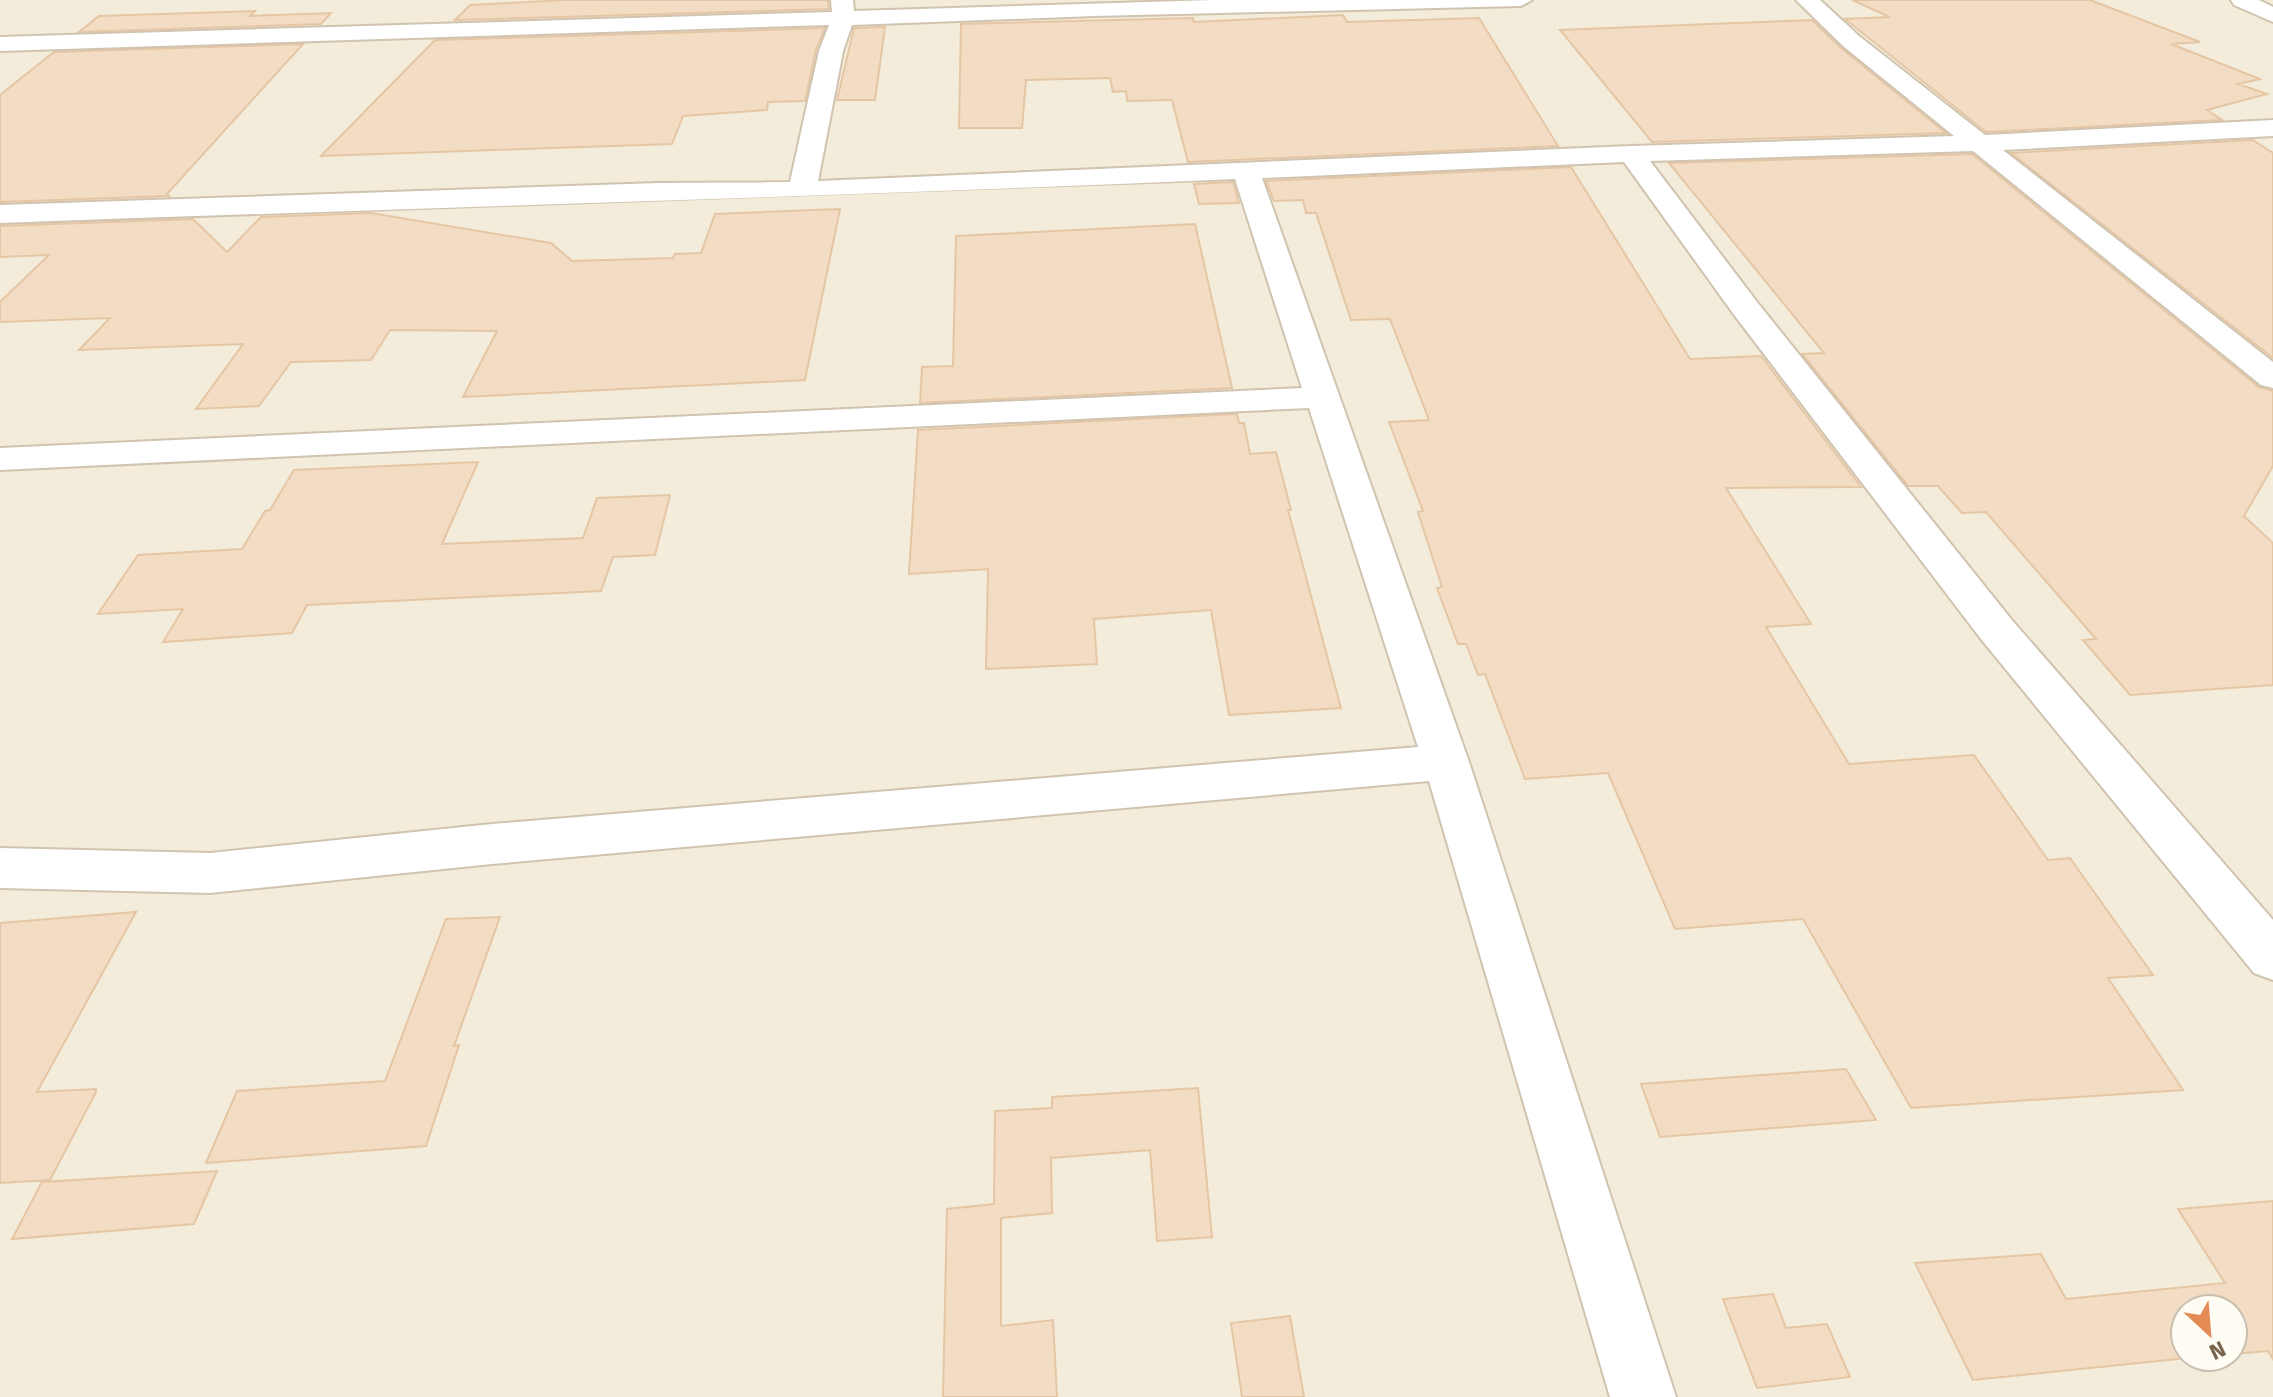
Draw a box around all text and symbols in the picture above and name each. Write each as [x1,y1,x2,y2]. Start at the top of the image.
north arrow [2169,1293,2249,1373]
text: N [2205,1335,2230,1366]

